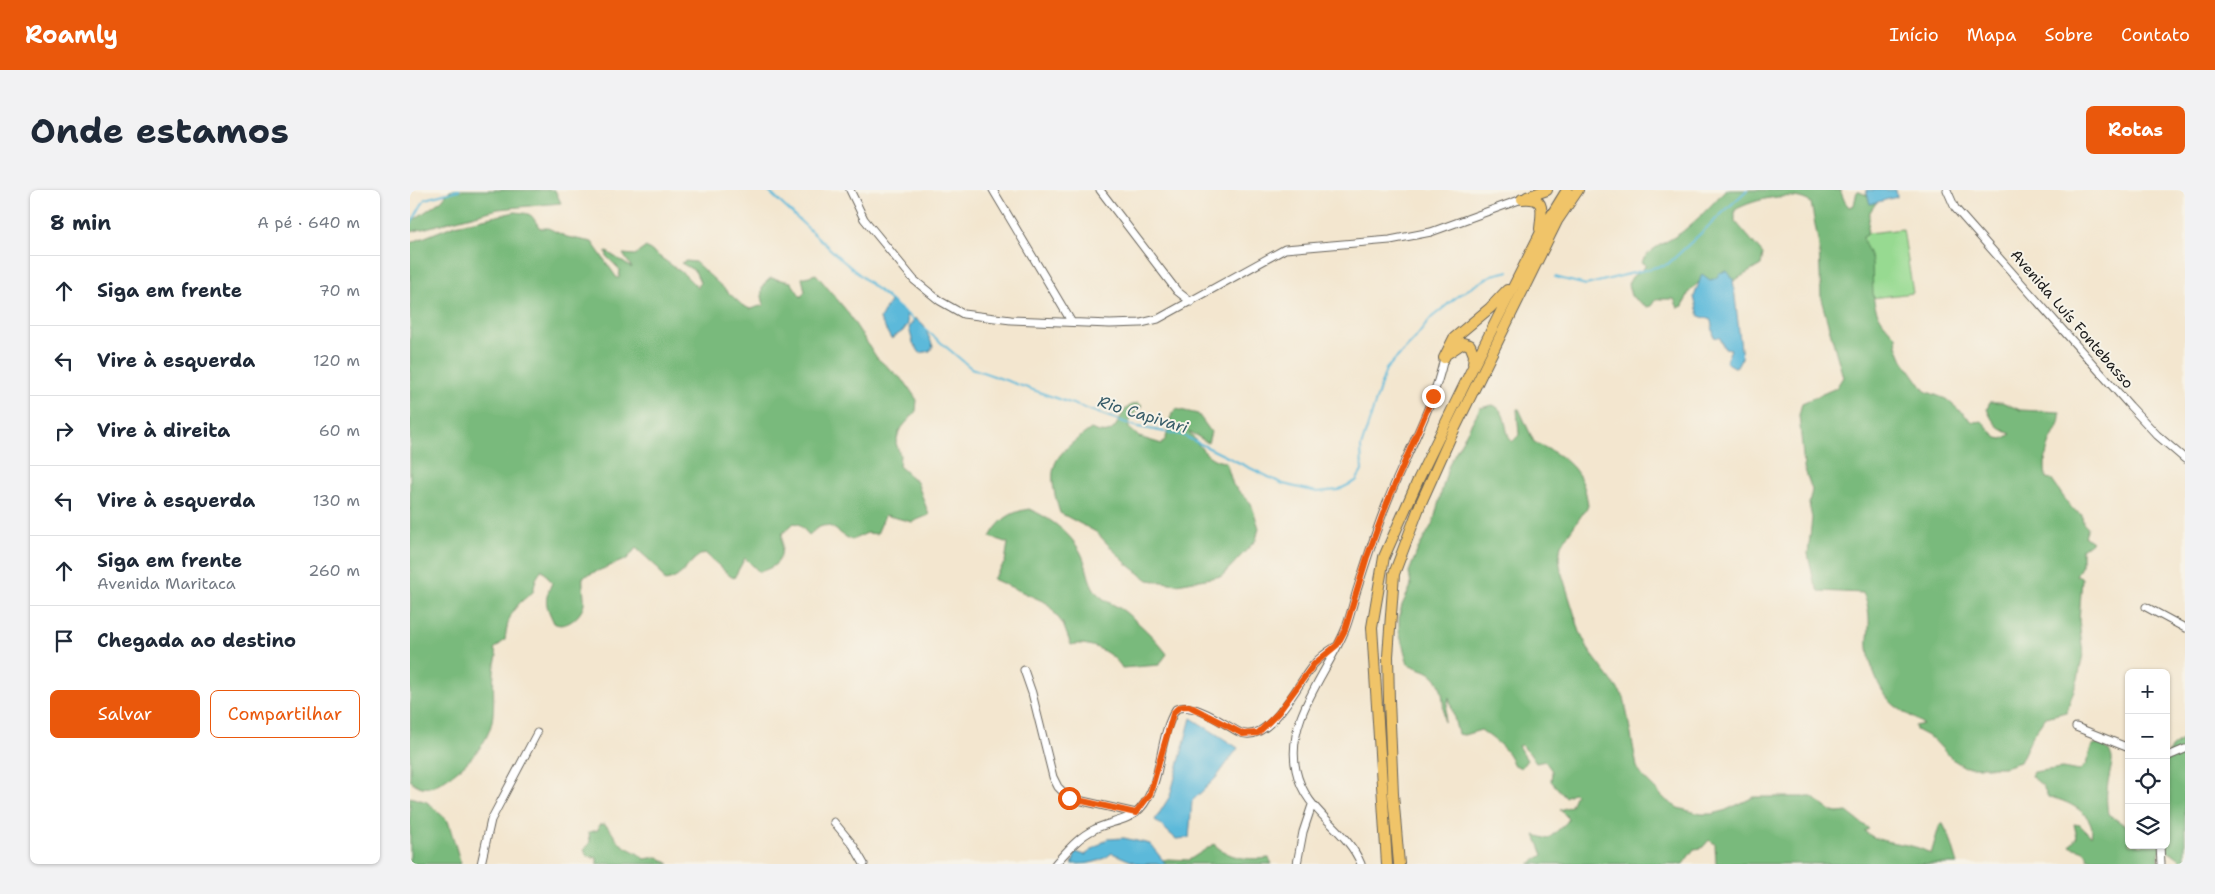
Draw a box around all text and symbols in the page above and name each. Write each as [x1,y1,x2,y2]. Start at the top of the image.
text: Roamly [25,19,118,51]
text: Início [1889,23,1939,47]
text: Mapa [1967,23,2016,47]
text: Sobre [2044,23,2093,47]
text: Contato [2121,23,2190,47]
button: Rotas [2086,106,2185,154]
text: Onde estamos [30,107,289,154]
text: 8 min [50,209,111,237]
text: A pé · 640 m [257,212,360,233]
street label: Avenida Luís Fontebasso [2006,245,2138,393]
icon: ahead [50,277,78,305]
text: Siga em frente [97,278,242,303]
text: 70 m [319,280,360,301]
icon: left [50,347,78,375]
text: Vire à esquerda [97,348,255,373]
text: 120 m [313,350,360,371]
route end [1422,385,1445,408]
water label: Rio Capivari [1095,391,1191,438]
icon: right [50,417,78,445]
text: Vire à direita [97,418,230,443]
text: 60 m [319,420,360,441]
icon: left [50,487,78,515]
text: Vire à esquerda [97,488,255,513]
text: 130 m [313,490,360,511]
text: Siga em frente [97,548,242,573]
icon: ahead [50,557,78,585]
text: 260 m [308,560,360,581]
text: Avenida Maritaca [97,573,236,594]
icon: arrive [50,627,78,655]
text: Chegada ao destino [97,628,296,653]
map controls [2125,669,2170,849]
button: + [2125,669,2170,714]
button: Salvar [50,690,200,738]
button: Compartilhar [210,690,360,738]
button: − [2125,714,2170,759]
button: locate [2125,759,2170,804]
route start [1058,787,1081,810]
button: layers [2125,804,2170,849]

